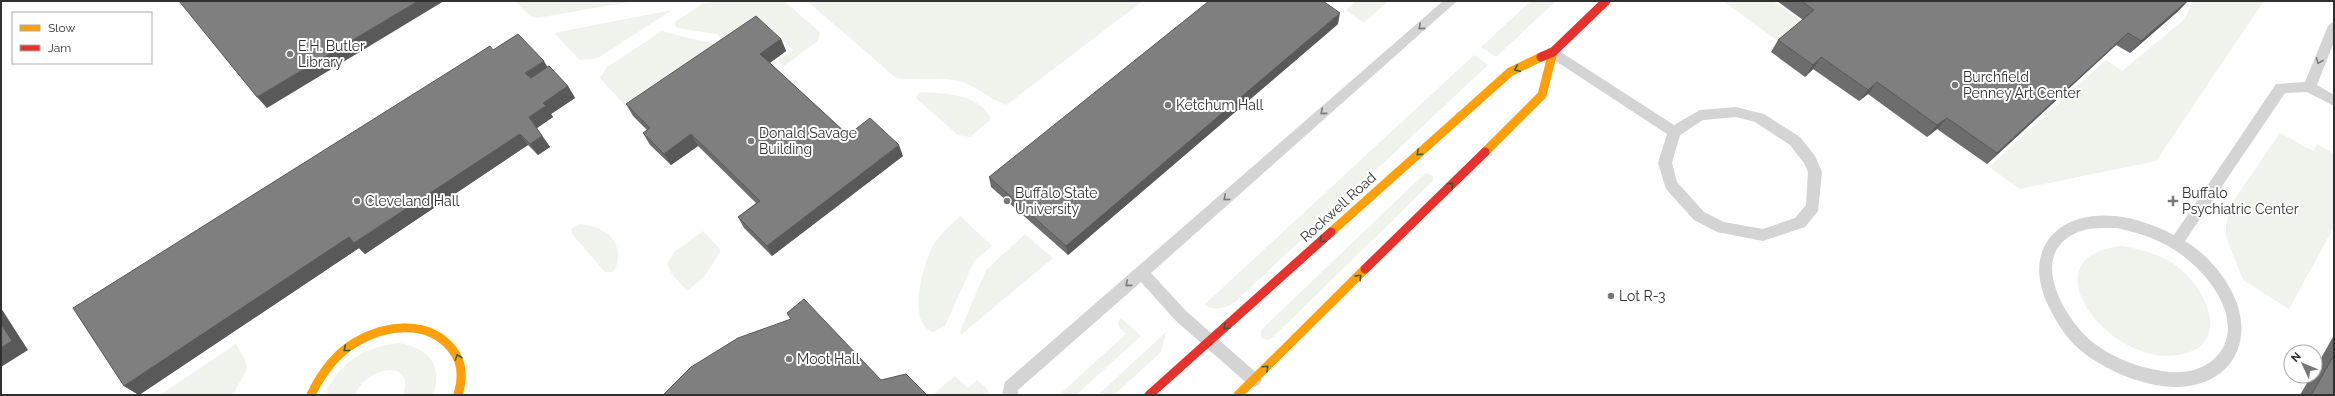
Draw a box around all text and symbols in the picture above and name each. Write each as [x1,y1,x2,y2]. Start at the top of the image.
legend [12,12,152,64]
text: Slow [48,21,75,35]
one-way arrow [1419,22,1426,29]
place label: E.H. Butler Library [298,38,365,70]
text: Jam [48,41,71,55]
marker: E.H. Butler Library [285,49,295,59]
one-way arrow [2316,58,2324,65]
one-way arrow [1514,64,1522,72]
place label: Burchfield Penney Art Center [1963,69,2081,101]
marker: Burchfield Penney Art Center [1950,80,1960,90]
place label: Ketchum Hall [1176,97,1264,113]
marker: Ketchum Hall [1163,100,1173,110]
one-way arrow [1321,108,1328,115]
place label: Donald Savage Building [759,125,857,157]
marker: Donald Savage Building [746,136,756,146]
one-way arrow [1416,149,1424,156]
street label: Rockwell Road [1297,169,1379,245]
one-way arrow [1446,182,1454,190]
place label: Buffalo State University [1015,185,1098,217]
place label: Buffalo Psychiatric Center [2182,185,2299,217]
place label: Cleveland Hall [365,193,459,209]
one-way arrow [1223,193,1230,200]
marker: Buffalo Psychiatric Center [2167,195,2179,207]
marker: Cleveland Hall [352,196,362,206]
marker: Buffalo State University [1002,196,1012,206]
one-way arrow [1320,235,1327,242]
one-way arrow [1354,274,1362,282]
one-way arrow [1125,279,1132,286]
place label: Lot R-3 [1619,288,1666,304]
marker: Lot R-3 [1606,291,1616,301]
one-way arrow [1223,322,1230,329]
one-way arrow [344,344,351,351]
north arrow [2283,344,2323,384]
text: N [2289,350,2304,365]
place label: Moot Hall [797,351,860,367]
one-way arrow [455,354,463,361]
marker: Moot Hall [784,354,794,364]
one-way arrow [1261,365,1269,373]

